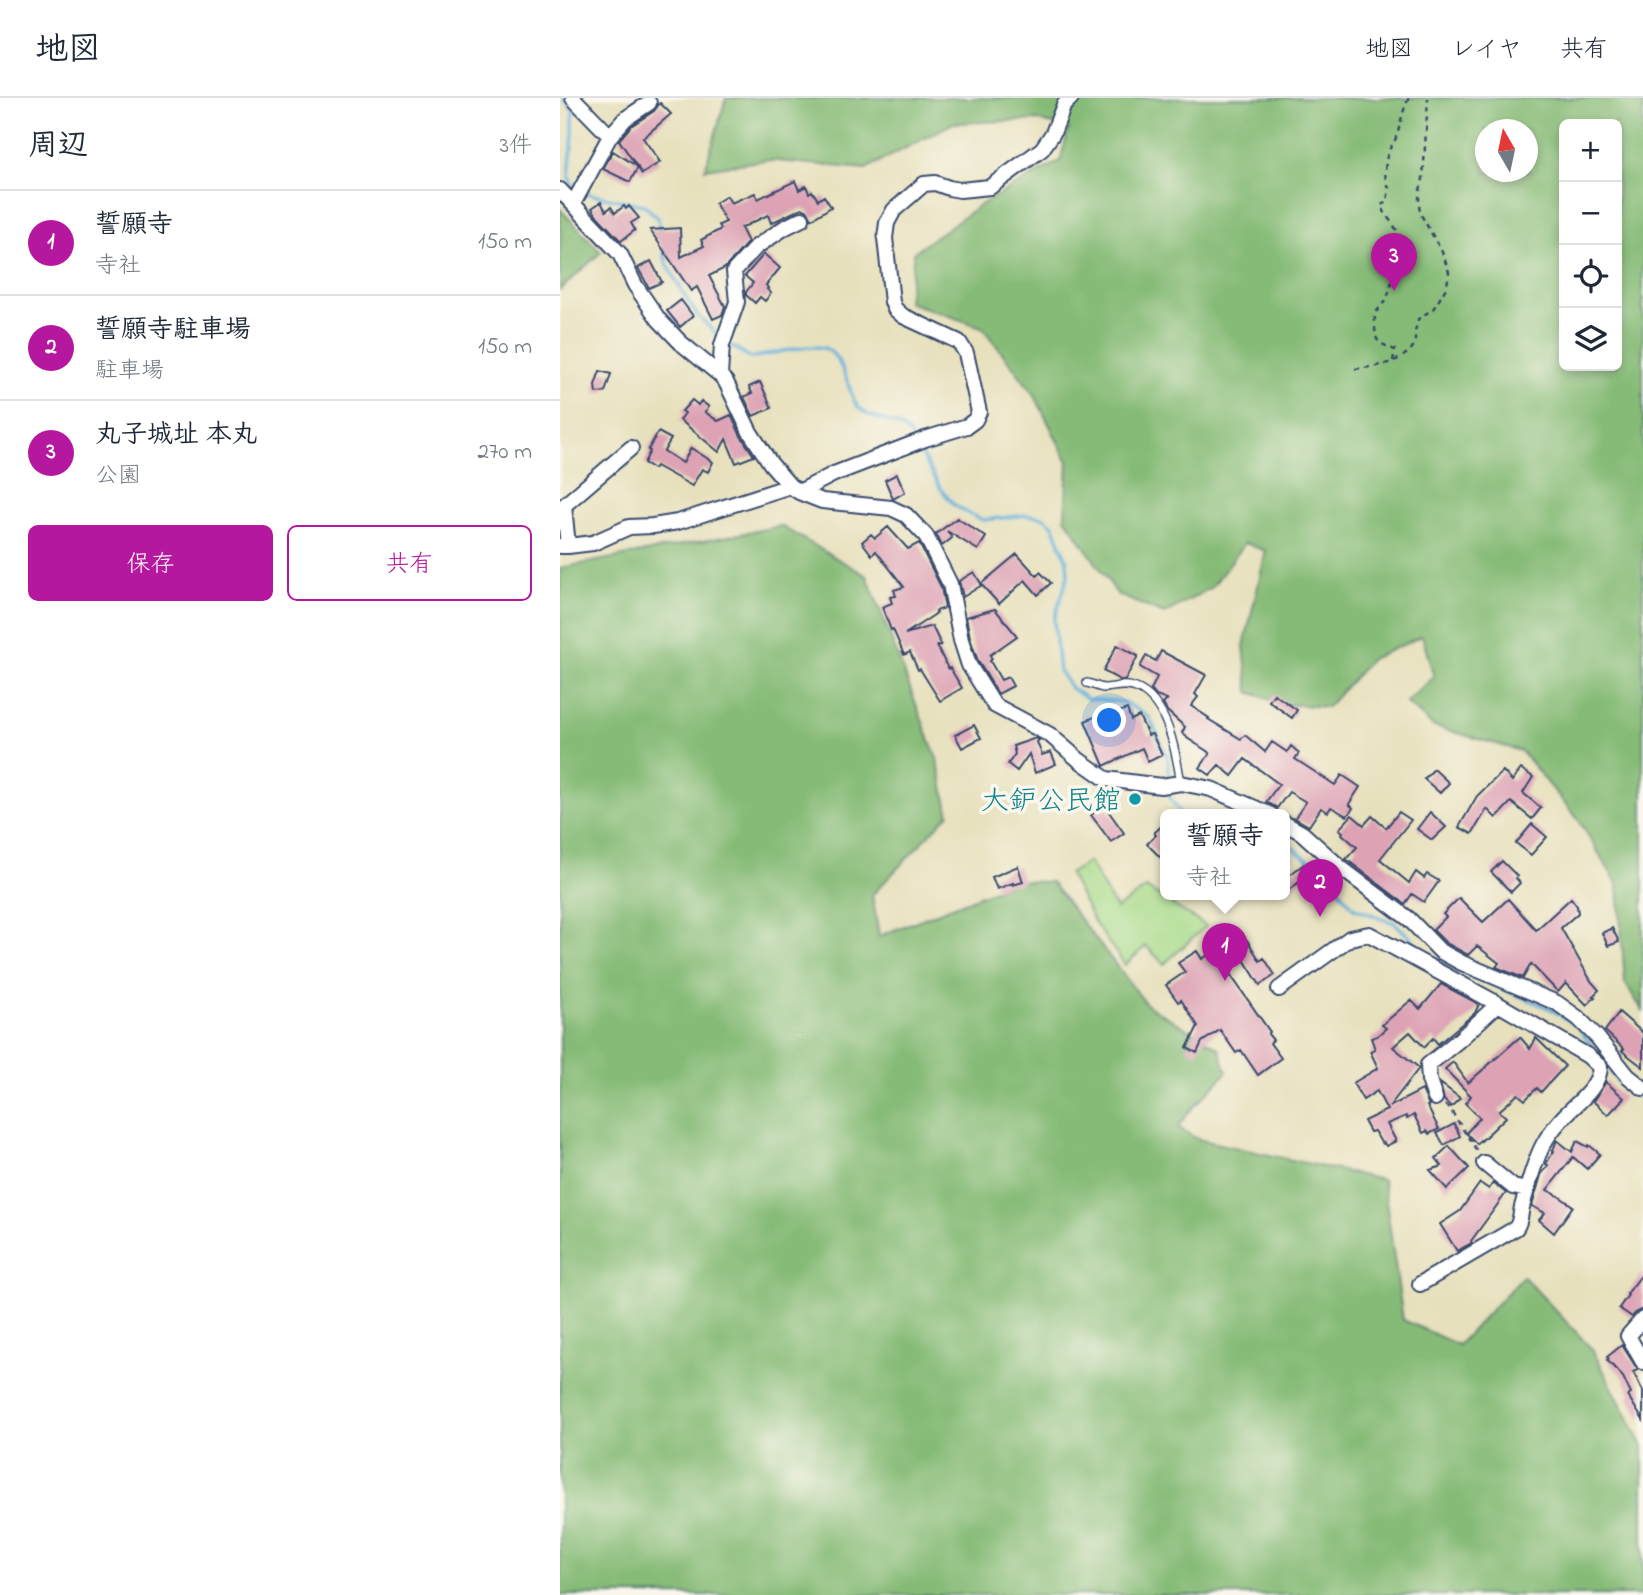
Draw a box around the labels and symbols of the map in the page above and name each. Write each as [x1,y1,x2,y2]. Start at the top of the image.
north arrow [1475,119,1538,182]
pin: 3 [1371,233,1417,291]
your location [1092,703,1126,737]
place label: 大鈩公民館 [981,782,1121,823]
marker: 大鈩公民館 [1127,791,1143,807]
pin: 2 [1297,859,1343,917]
pin: 1 [1202,923,1248,981]

